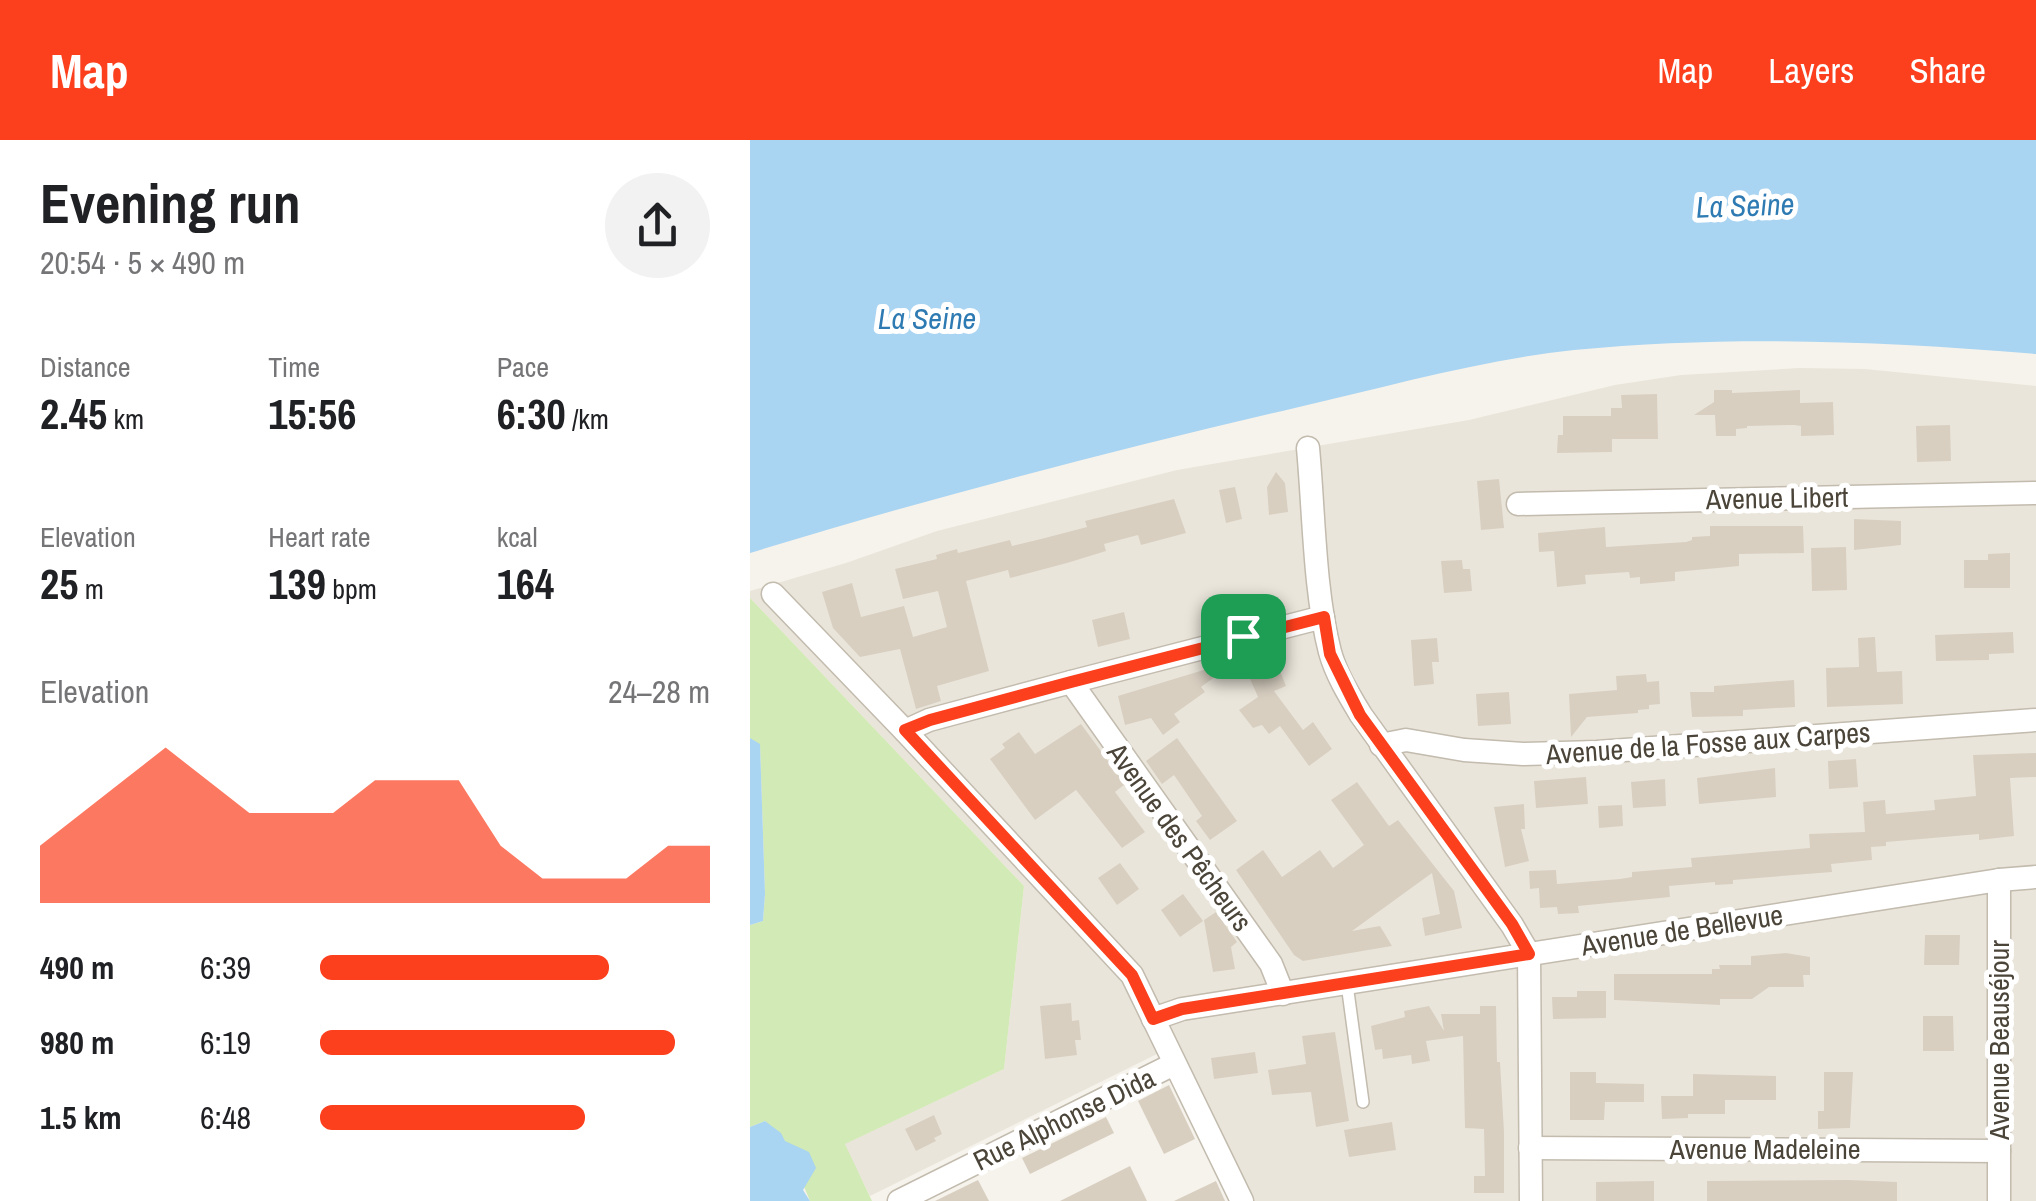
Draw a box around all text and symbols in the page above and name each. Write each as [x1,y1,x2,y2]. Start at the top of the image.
text: Map [50,38,129,103]
text: Map [1657,47,1713,94]
text: Layers [1768,47,1854,94]
text: Share [1909,47,1986,94]
text: Evening run [40,166,301,240]
button: share [605,173,710,278]
water label: La Seine [1695,183,1795,227]
text: 20:54 · 5 × 490 m [40,241,245,284]
water label: La Seine [878,298,976,338]
text: Distance [40,348,131,386]
text: Time [268,348,320,386]
text: Pace [497,348,549,386]
text: 2.45 [40,386,107,442]
text: 15:56 [268,386,356,442]
text: 6:30 [497,386,566,442]
text: km [107,400,144,438]
text: /km [566,400,609,438]
street label: Avenue Libert [1704,478,1849,518]
text: Elevation [40,518,136,556]
text: Heart rate [268,518,370,556]
text: kcal [497,518,537,556]
text: 25 [40,556,78,612]
text: 139 [268,556,326,612]
text: 164 [497,556,554,612]
text: m [78,570,104,608]
text: bpm [326,570,377,608]
pin [1201,594,1286,679]
icon: arrive [1216,609,1271,664]
text: Elevation [40,670,149,713]
text: 24–28 m [608,670,710,713]
street label: Avenue de la Fosse aux Carpes [1543,713,1872,773]
street label: Avenue des Pêcheurs [1098,734,1261,939]
street label: Avenue de Bellevue [1577,895,1786,965]
street label: Avenue Beauséjour [1980,940,2018,1141]
text: 490 m [40,946,114,989]
text: 6:39 [200,946,251,989]
text: 980 m [40,1021,114,1064]
text: 6:19 [200,1021,251,1064]
street label: Rue Alphonse Dida [967,1058,1161,1179]
text: 1.5 km [40,1096,122,1139]
text: 6:48 [200,1096,251,1139]
street label: Avenue Madeleine [1668,1130,1861,1168]

